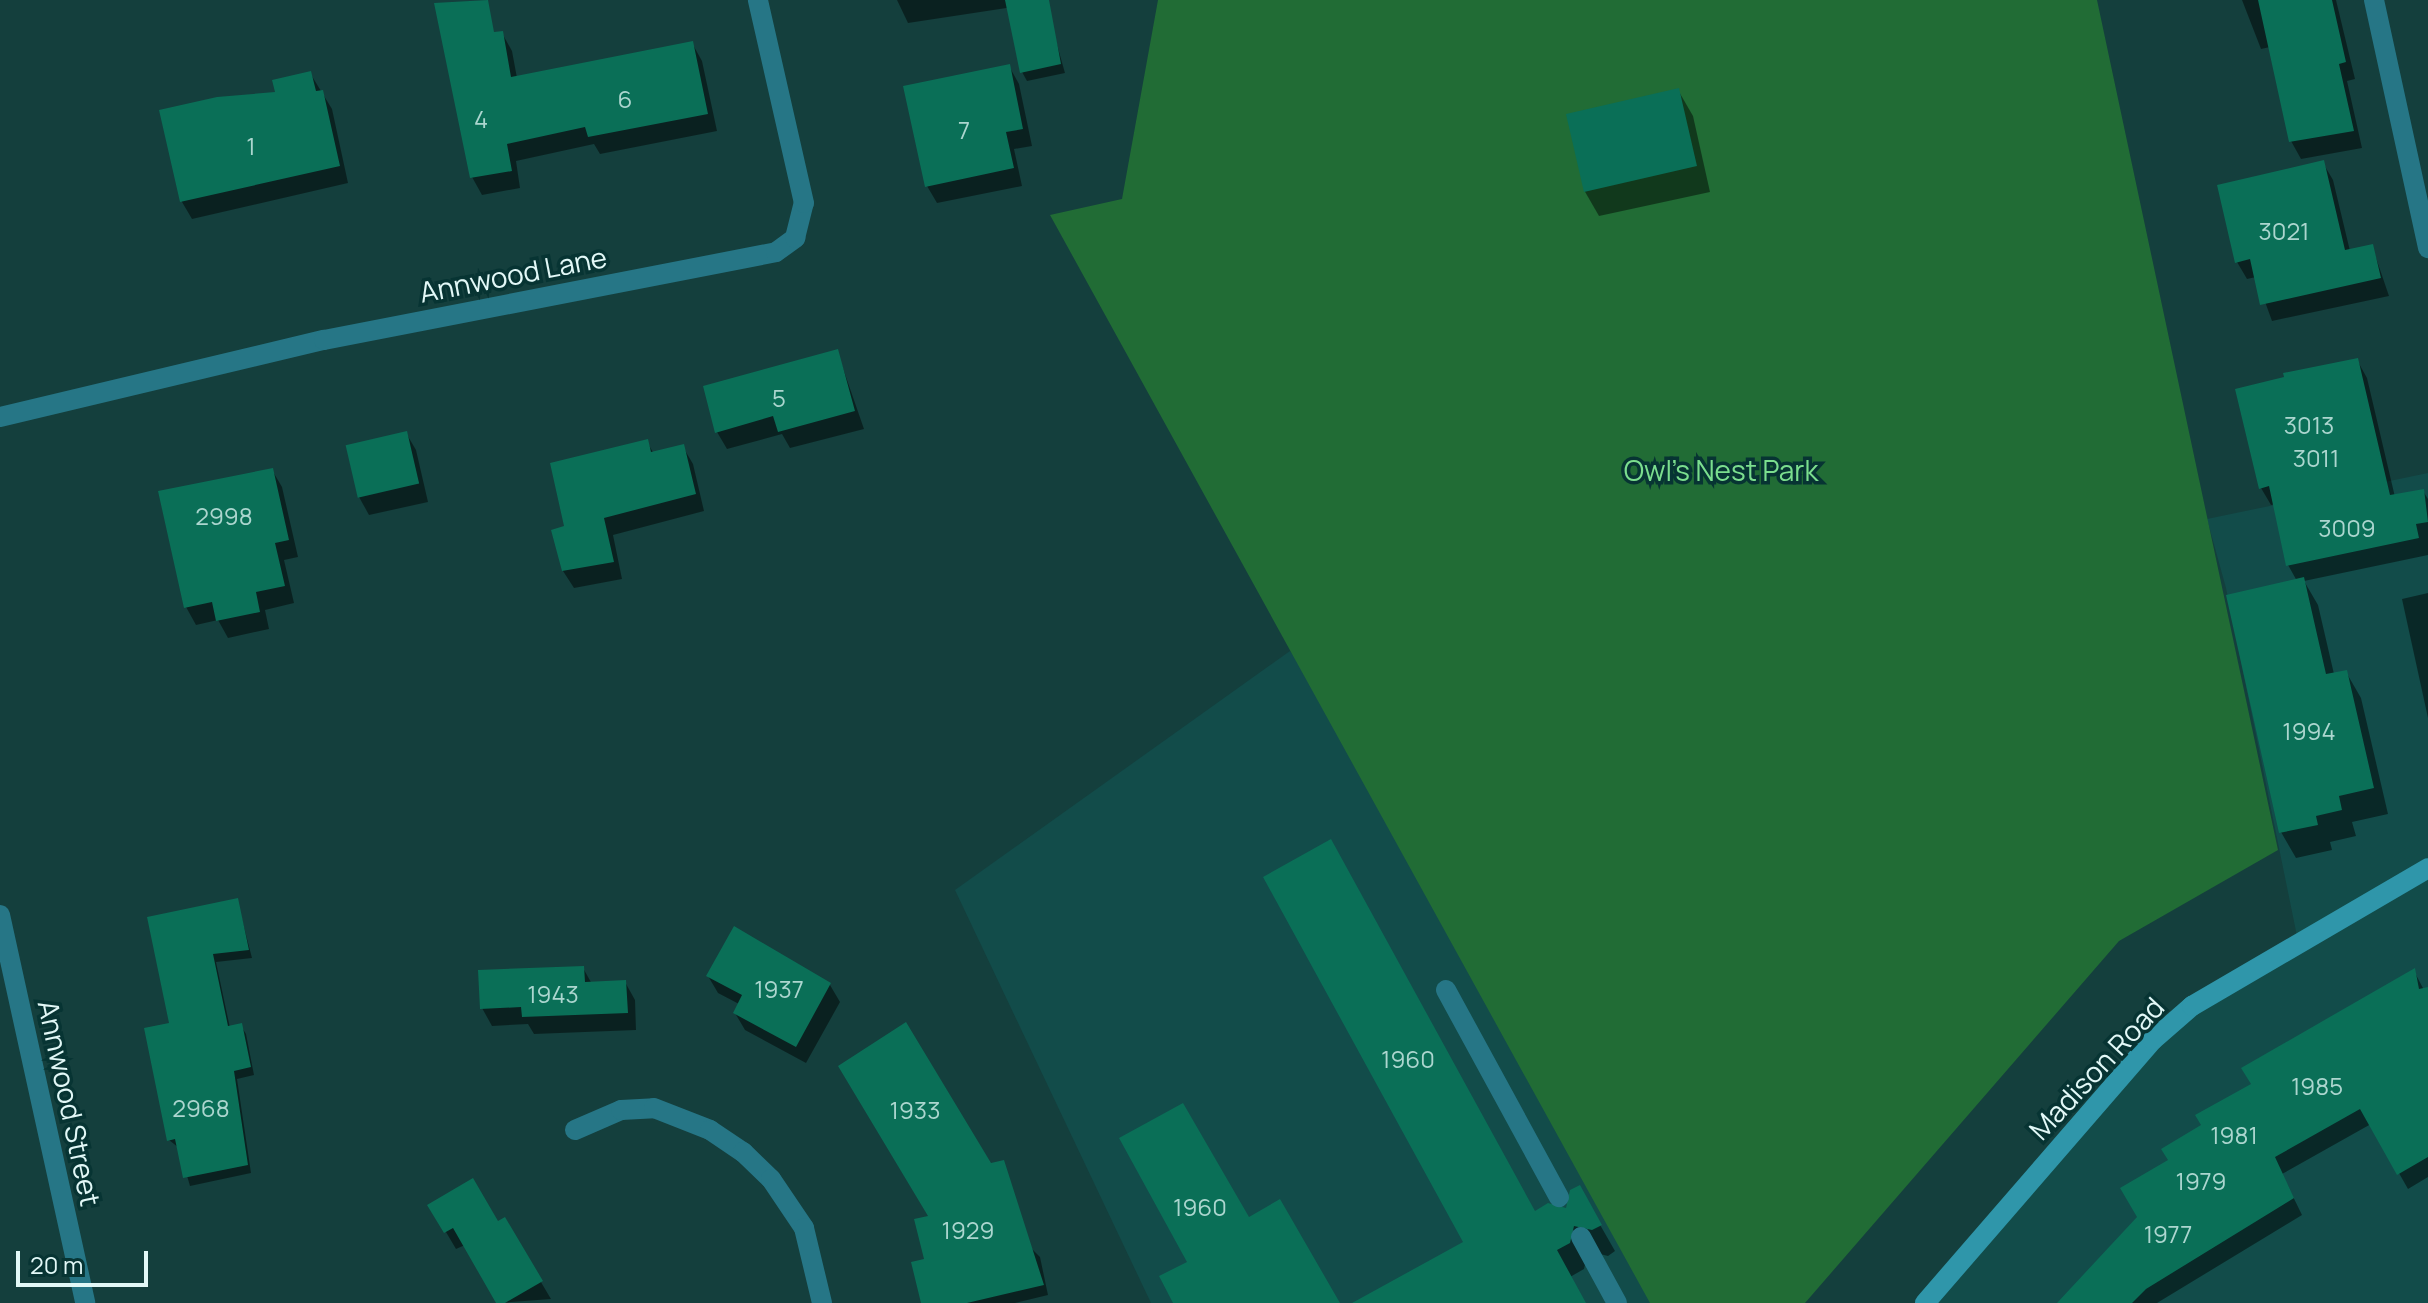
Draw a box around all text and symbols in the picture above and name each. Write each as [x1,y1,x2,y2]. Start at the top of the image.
house number: 6 [618,85,632,113]
house number: 4 [474,105,488,133]
house number: 7 [958,116,970,144]
house number: 1 [246,132,256,160]
house number: 3021 [2259,217,2309,245]
street label: Annwood Lane [417,239,609,309]
house number: 5 [772,384,786,412]
house number: 3013 [2284,411,2334,439]
house number: 3011 [2293,444,2339,472]
park label: Owl's Nest Park [1624,453,1818,487]
house number: 2998 [195,502,253,530]
house number: 3009 [2318,514,2376,542]
house number: 1994 [2282,717,2336,745]
house number: 1937 [754,975,804,1003]
house number: 1943 [527,980,579,1008]
street label: Madison Road [2022,990,2170,1146]
street label: Annwood Street [32,997,108,1209]
house number: 1960 [1381,1045,1435,1073]
house number: 1985 [2291,1072,2343,1100]
house number: 2968 [172,1094,230,1122]
house number: 1933 [890,1096,940,1124]
house number: 1981 [2210,1121,2258,1149]
house number: 1979 [2176,1167,2226,1195]
house number: 1960 [1173,1193,1227,1221]
house number: 1929 [942,1216,994,1244]
house number: 1977 [2144,1220,2192,1248]
scale bar [20,1235,152,1285]
text: 20 m [30,1248,83,1281]

